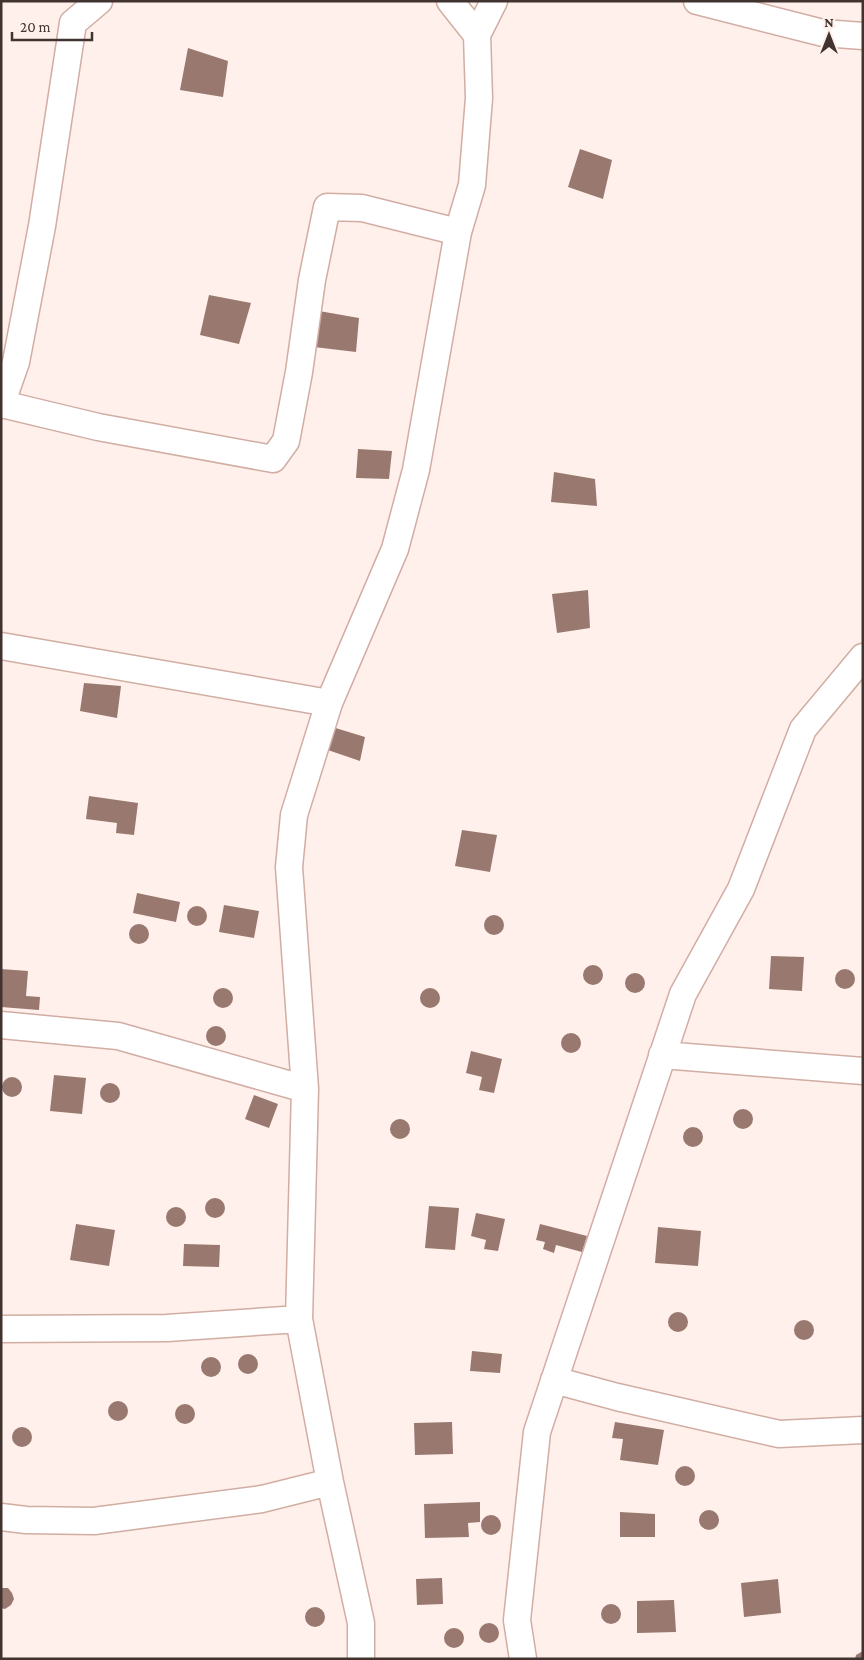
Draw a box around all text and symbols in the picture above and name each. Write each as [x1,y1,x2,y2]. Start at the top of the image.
scale bar [12,10,92,42]
north arrow [804,10,854,60]
text: N [824,14,834,30]
text: 20 m [20,19,51,35]

